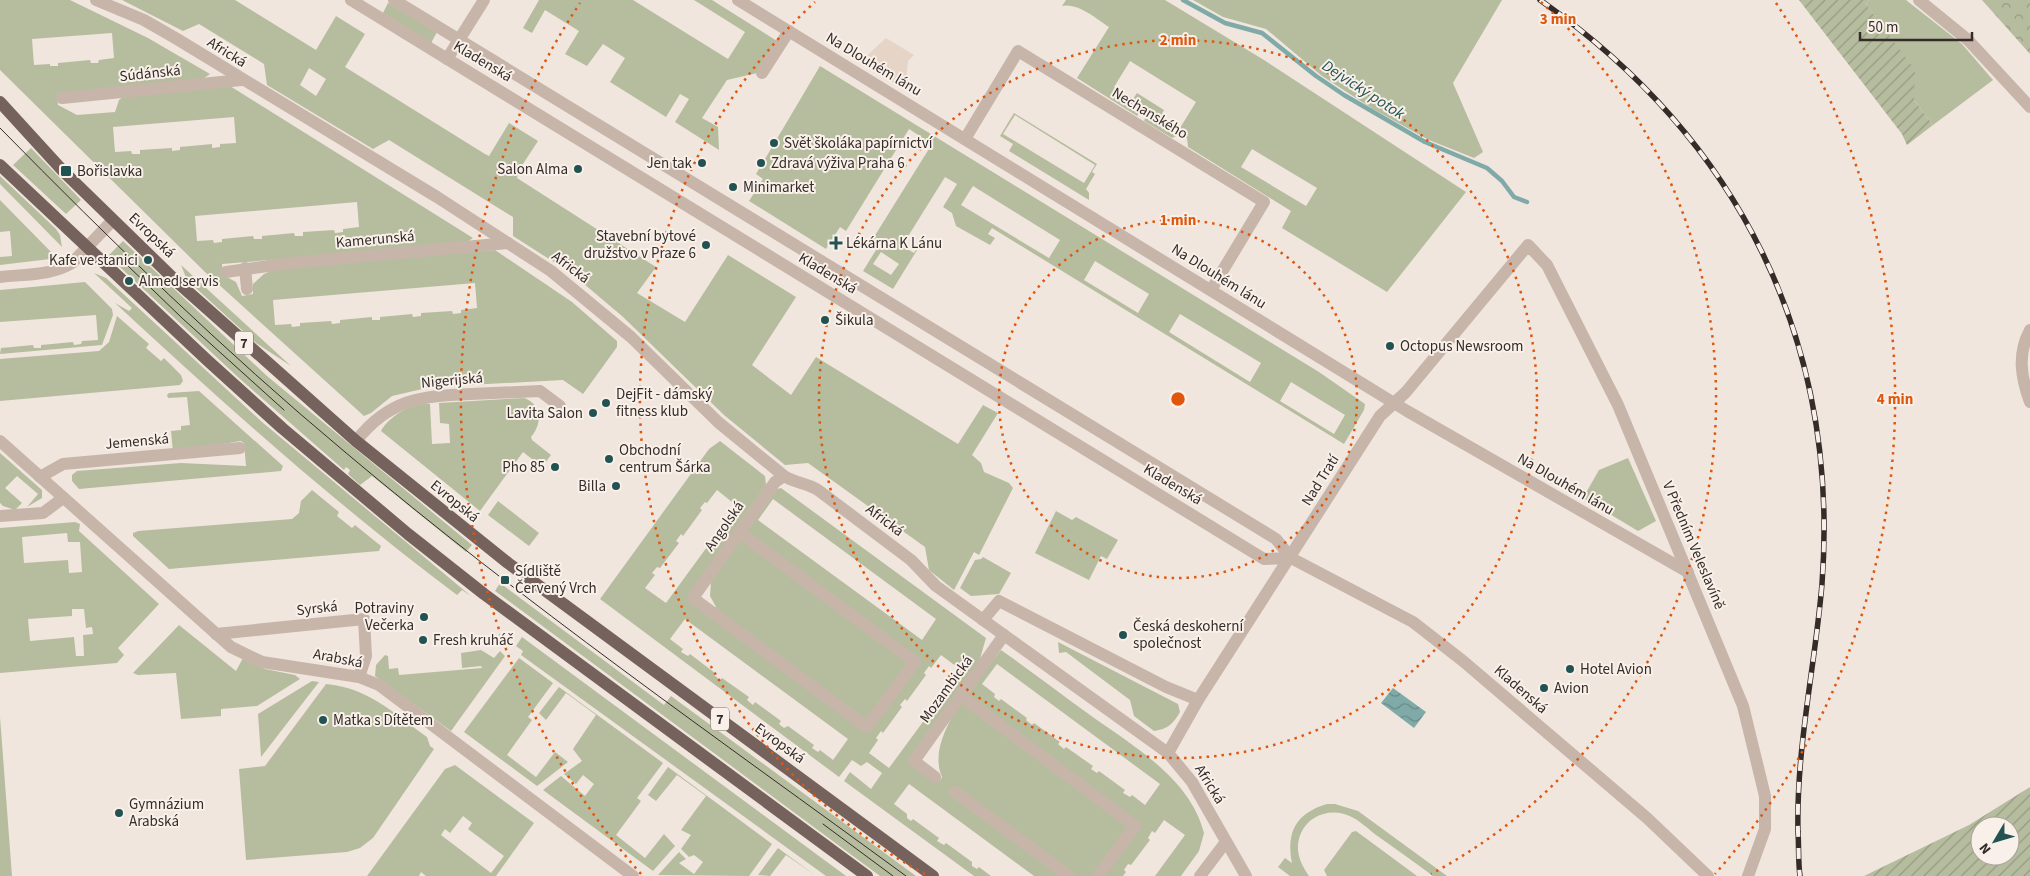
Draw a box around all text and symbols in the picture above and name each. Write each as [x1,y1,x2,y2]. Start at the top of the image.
text: 3 min [1540,9,1576,30]
scale bar [1860,10,1972,42]
text: 50 m [1868,17,1898,38]
street label: Na Dlouhém lánu [822,28,926,101]
text: 2 min [1160,30,1196,51]
street label: Africká [203,32,251,73]
street label: Kladenská [449,36,516,87]
water label: Dejvický potok [1318,55,1409,125]
street label: Súdánská [118,60,182,87]
street label: Nechanského [1108,83,1192,144]
place label: Svět školáka papírnictví [784,133,934,154]
marker: Svět školáka papírnictví [768,137,780,149]
place label: Jen tak [646,153,693,174]
place label: Zdravá výživa Praha 6 [771,153,905,174]
marker: Jen tak [696,157,708,169]
marker: Zdravá výživa Praha 6 [755,157,767,169]
place label: Salon Alma [497,159,568,180]
place label: Bořislavka [77,161,142,182]
marker: Salon Alma [572,163,584,175]
marker: Bořislavka [59,164,73,178]
place label: Minimarket [743,177,814,198]
marker: Minimarket [727,181,739,193]
street label: Evropská [124,208,180,263]
text: 1 min [1160,210,1196,231]
street label: Kamerunská [335,226,415,253]
place label: Stavební bytové družstvo v Praze 6 [584,226,696,264]
place label: Lékárna K Lánu [846,233,942,254]
marker: Lékárna K Lánu [830,237,842,249]
marker: Stavební bytové družstvo v Praze 6 [700,239,712,251]
street label: Na Dlouhém lánu [1167,239,1270,314]
street label: Africká [547,246,594,289]
street label: Kladenská [794,248,861,299]
place label: Kafe ve stanici [49,250,138,271]
marker: Kafe ve stanici [142,254,154,266]
place label: Almed servis [139,271,218,292]
marker: Almed servis [123,275,135,287]
place label: Šikula [835,310,873,331]
marker: Šikula [819,314,831,326]
road number: 7 [235,332,253,354]
place label: Octopus Newsroom [1400,336,1523,357]
marker: Octopus Newsroom [1384,340,1396,352]
street label: Nigerijská [420,367,484,394]
place label: DejFit - dámský fitness klub [616,384,712,422]
text: 4 min [1877,389,1913,410]
centre of rings [1169,390,1187,408]
marker: DejFit - dámský fitness klub [600,397,612,409]
place label: Lavita Salon [506,403,583,424]
marker: Lavita Salon [587,407,599,419]
street label: Jemenská [104,428,170,455]
place label: Obchodní centrum Šárka [619,440,711,478]
street label: Na Dlouhém lánu [1514,448,1618,521]
street label: Nad Tratí [1296,449,1345,510]
marker: Obchodní centrum Šárka [603,453,615,465]
place label: Pho 85 [502,457,545,478]
street label: Kladenská [1139,459,1206,510]
marker: Pho 85 [549,461,561,473]
street label: Evropská [426,475,484,528]
place label: Billa [578,476,606,497]
street label: V Předním Veleslavíně [1657,478,1730,613]
marker: Billa [610,480,622,492]
street label: Angolská [700,497,749,556]
street label: Africká [861,499,908,542]
place label: Sídliště Červený Vrch [515,561,597,599]
marker: Sídliště Červený Vrch [499,574,511,586]
street label: Syrská [295,596,339,621]
place label: Potraviny Večerka [355,598,414,636]
marker: Potraviny Večerka [418,611,430,623]
place label: Česká deskoherní společnost [1133,616,1244,654]
marker: Česká deskoherní společnost [1117,629,1129,641]
place label: Fresh kruháč [433,630,514,651]
marker: Fresh kruháč [417,634,429,646]
street label: Arabská [311,643,364,674]
street label: Mozambická [915,651,978,727]
place label: Hotel Avion [1580,659,1652,680]
street label: Kladenská [1489,660,1552,719]
marker: Hotel Avion [1564,663,1576,675]
place label: Avion [1554,678,1589,699]
marker: Avion [1538,682,1550,694]
road number: 7 [711,708,729,731]
place label: Matka s Dítětem [333,710,433,731]
marker: Matka s Dítětem [317,714,329,726]
street label: Evropská [750,718,809,769]
street label: Africká [1189,760,1230,808]
place label: Gymnázium Arabská [129,794,204,832]
marker: Gymnázium Arabská [113,807,125,819]
north arrow [1970,816,2020,866]
text: N [1975,839,1996,858]

